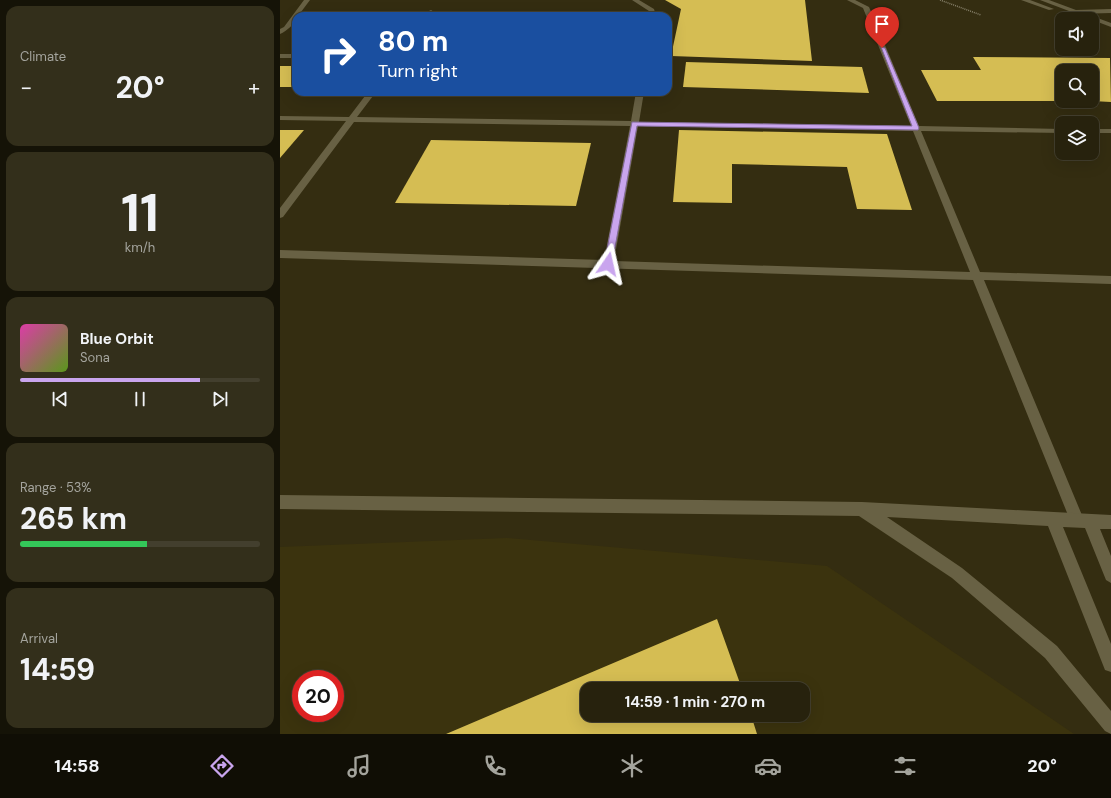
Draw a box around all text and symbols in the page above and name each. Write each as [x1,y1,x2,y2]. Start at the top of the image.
pin [865,7.0,899,48]
map controls [1055,12,1099,160]
button: sound [1055,12,1099,56]
icon: arrive [871,13,893,35]
text: 80 m [378,23,448,60]
icon: right [312,28,364,80]
text: Climate [20,48,66,65]
text: Turn right [378,59,458,83]
button: search [1055,64,1099,108]
text: 20° [115,68,165,107]
text: − [20,73,32,102]
text: + [248,73,260,102]
button: layers [1055,116,1099,160]
text: 11 [121,179,159,247]
text: km/h [125,239,155,256]
position arrow [587,243,629,285]
text: Blue Orbit [80,329,154,349]
text: Sona [80,349,110,366]
icon: previous [49,388,71,410]
icon: pause [129,388,151,410]
icon: next [209,388,231,410]
text: Range · 53% [20,479,92,496]
text: 265 km [20,499,127,538]
text: Arrival [20,630,58,647]
text: 14:59 [20,650,95,689]
speed limit sign: 20 [292,670,344,722]
text: 14:59 · 1 min · 270 m [625,692,765,712]
icon: directions [208,752,236,780]
icon: music [345,752,373,780]
icon: phone [481,752,509,780]
icon: climate [618,752,646,780]
icon: car [754,752,782,780]
icon: filters [891,752,919,780]
text: 14:58 [54,754,100,778]
text: 20° [1027,754,1057,778]

